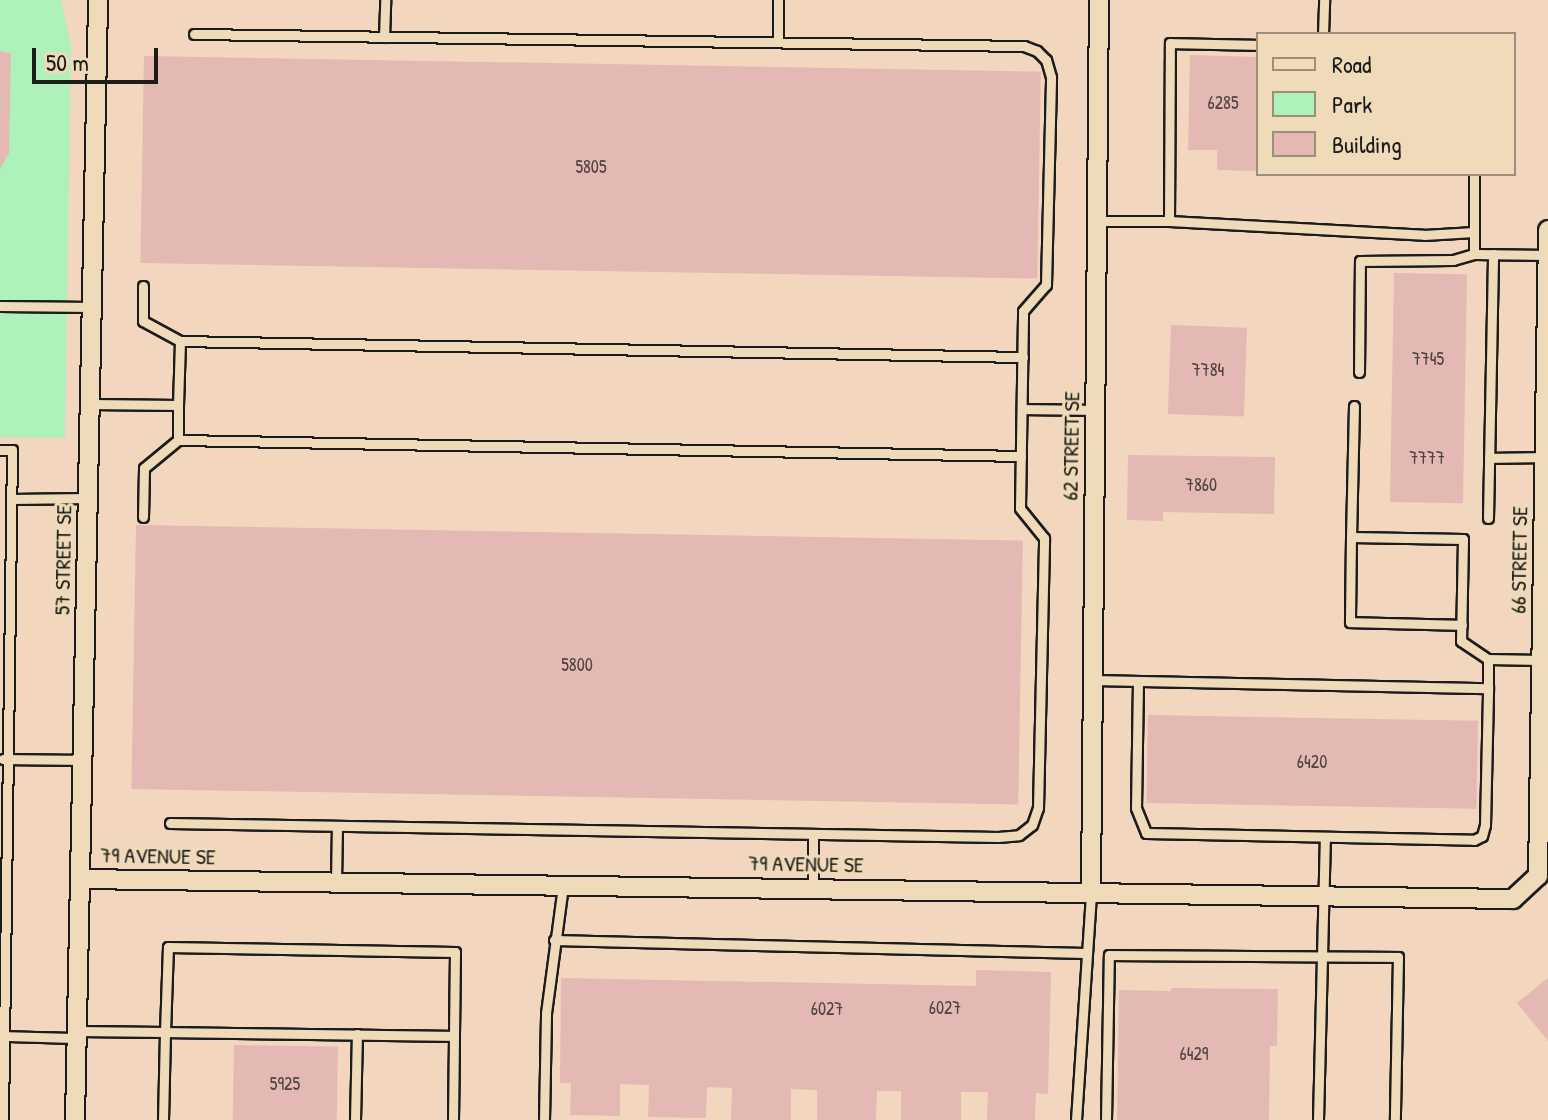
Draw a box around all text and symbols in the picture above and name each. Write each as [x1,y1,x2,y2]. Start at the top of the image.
scale bar [36,32,162,82]
legend [1256,32,1516,176]
text: 50 m [46,46,89,78]
text: Road [1332,48,1371,80]
text: Park [1332,88,1372,120]
house number: 6285 [1207,92,1239,114]
text: Building [1332,128,1402,160]
house number: 5805 [575,156,607,178]
house number: 7745 [1412,348,1444,370]
house number: 7784 [1192,359,1224,381]
street label: 62 STREET SE [1057,391,1085,501]
house number: 7777 [1409,447,1445,469]
house number: 7860 [1185,474,1217,496]
street label: 57 STREET SE [49,505,77,615]
street label: 66 STREET SE [1505,506,1533,614]
house number: 5800 [561,654,593,676]
house number: 6420 [1297,751,1327,773]
street label: 79 AVENUE SE [100,842,216,870]
street label: 79 AVENUE SE [748,850,864,878]
house number: 6027 [929,997,961,1019]
house number: 6027 [811,998,843,1020]
house number: 6429 [1180,1043,1208,1065]
house number: 5925 [270,1073,300,1095]

